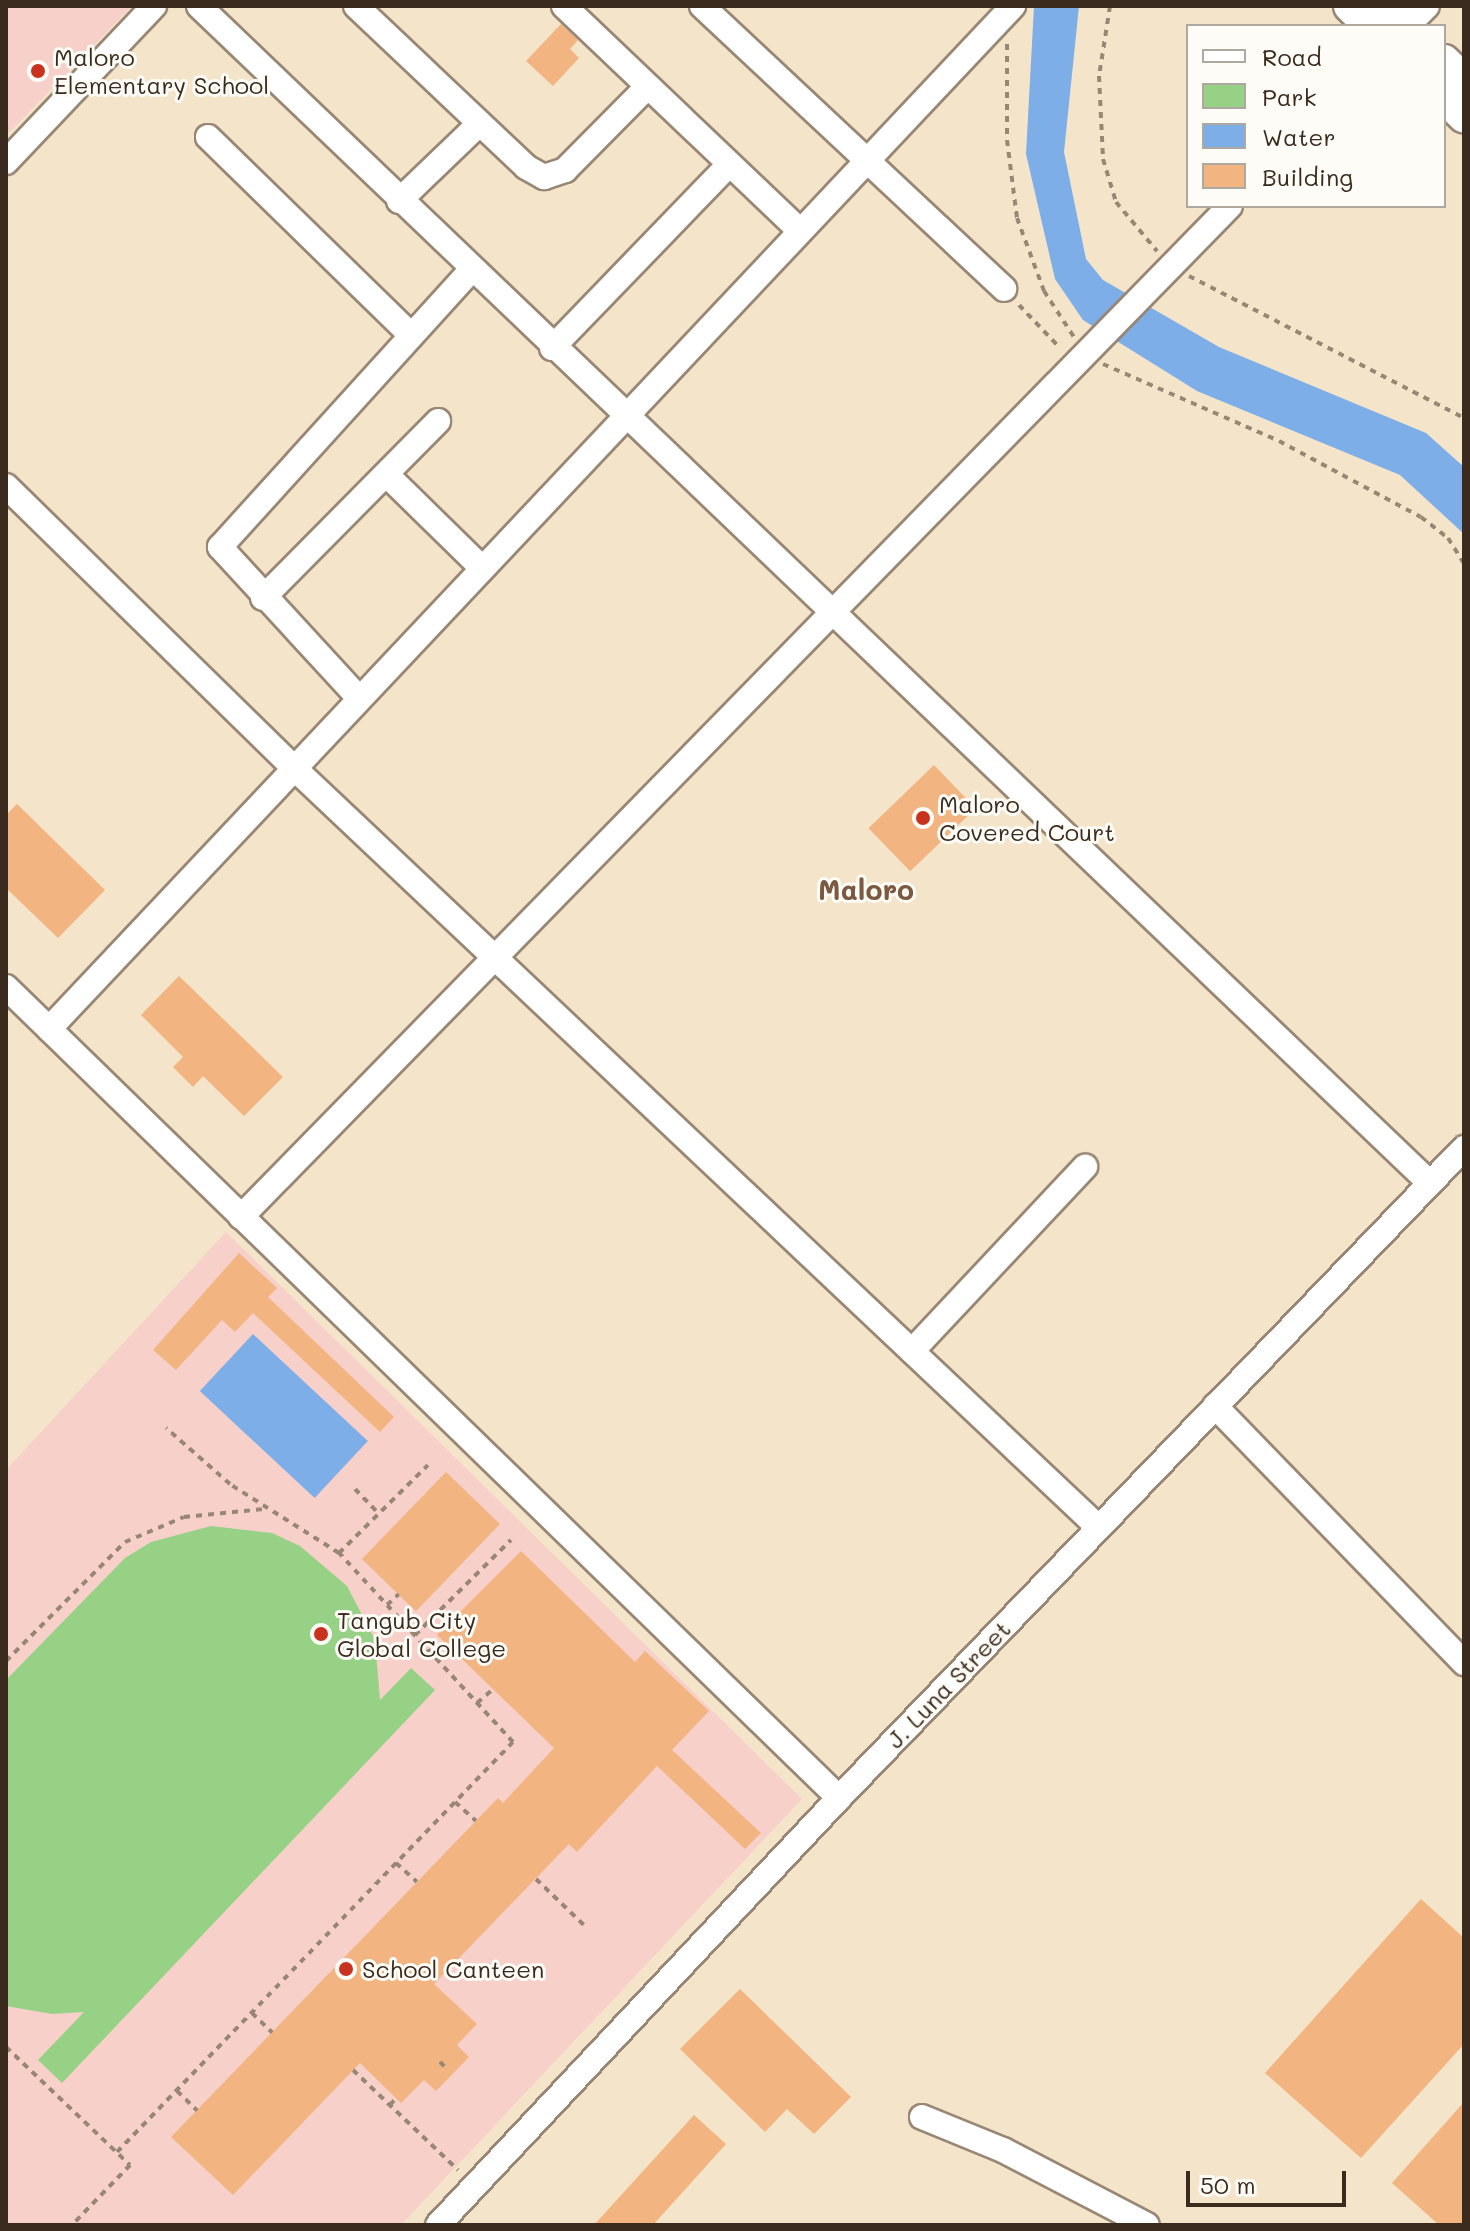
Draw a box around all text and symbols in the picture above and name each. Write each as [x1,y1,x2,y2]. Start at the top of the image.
legend [1186,24,1446,208]
text: Road [1262,41,1322,72]
place label: Maloro Elementary School [54,43,269,99]
marker: Maloro Elementary School [29,62,47,80]
text: Park [1262,81,1316,112]
text: Water [1262,121,1336,152]
text: Building [1262,161,1353,192]
place label: Maloro Covered Court [939,790,1115,846]
marker: Maloro Covered Court [914,809,932,827]
district label: Maloro [818,872,914,906]
place label: Tangub City Global College [337,1606,506,1662]
street label: J. Luna Street [880,1614,1016,1754]
marker: Tangub City Global College [312,1625,330,1643]
place label: School Canteen [362,1955,544,1983]
marker: School Canteen [337,1960,355,1978]
scale bar [1190,2155,1350,2205]
text: 50 m [1200,2169,1256,2200]

